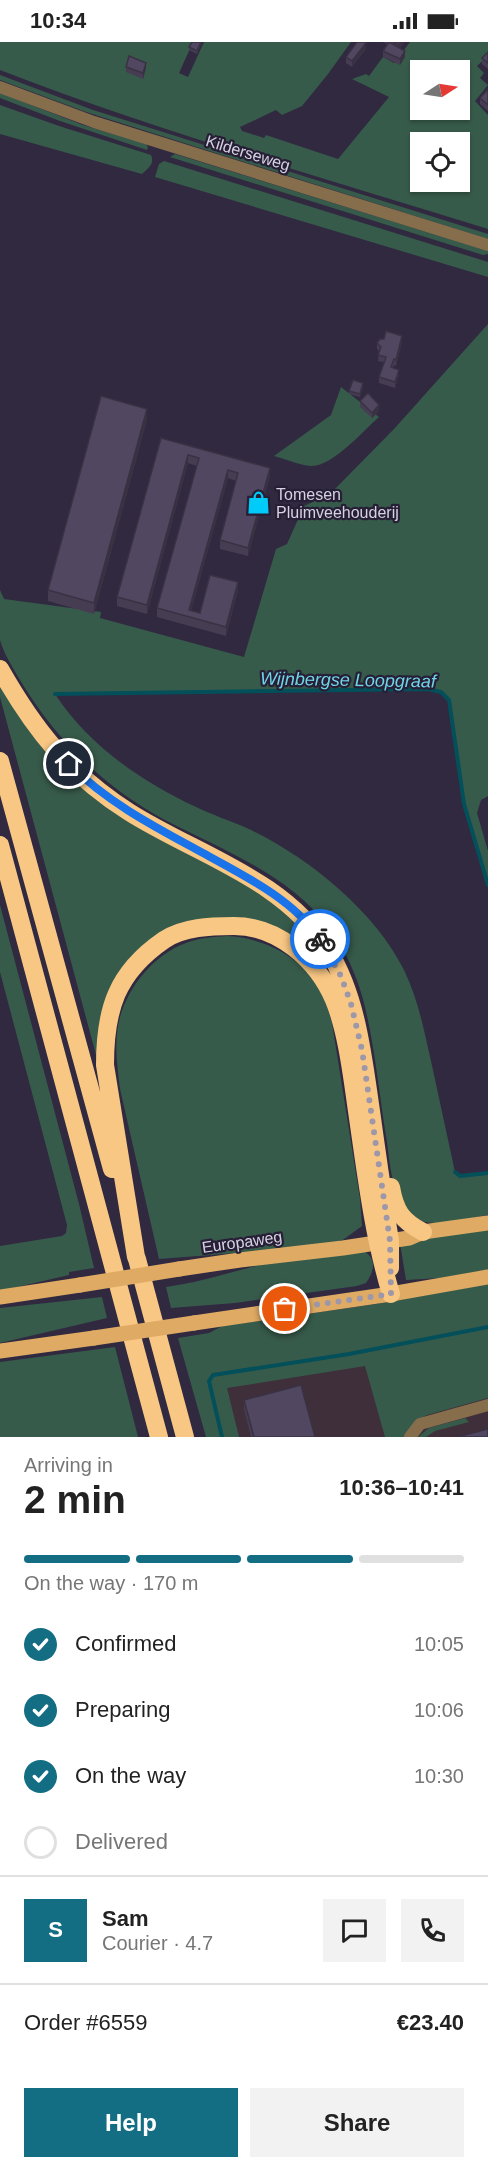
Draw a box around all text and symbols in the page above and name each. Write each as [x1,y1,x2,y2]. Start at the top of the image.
text: 10:34 [30,8,86,33]
north arrow [410,60,470,120]
map controls [410,60,470,192]
street label: Kilderseweg [204,132,292,174]
button: locate [410,132,470,192]
place label: Tomesen Pluimveehouderij [276,486,399,521]
shop icon: Tomesen Pluimveehouderij [245,490,271,516]
water label: Wijnbergse Loopgraaf [260,668,438,692]
pin [43,738,94,789]
icon: home [52,747,85,780]
courier [290,909,350,969]
icon: bike [304,923,337,956]
street label: Europaweg [201,1228,283,1256]
pin [259,1283,310,1334]
icon: bag [268,1292,301,1325]
text: Arriving in [24,1454,113,1476]
text: 10:36–10:41 [339,1475,464,1500]
text: 2 min [24,1478,126,1521]
text: On the way · 170 m [24,1572,199,1594]
icon: check [24,1628,57,1661]
text: Confirmed [75,1631,176,1656]
text: 10:05 [414,1633,464,1655]
icon: check [24,1694,57,1727]
text: Preparing [75,1697,170,1722]
text: 10:06 [414,1699,464,1721]
icon: check [24,1760,57,1793]
text: On the way [75,1763,186,1788]
text: 10:30 [414,1765,464,1787]
text: Delivered [75,1829,168,1854]
button: chat [323,1899,386,1962]
button: phone [401,1899,464,1962]
text: Sam [102,1906,148,1931]
text: S [48,1917,63,1942]
text: Courier · 4.7 [102,1932,213,1954]
text: Order #6559 [24,2010,148,2035]
text: €23.40 [397,2010,464,2035]
button: Help [24,2088,238,2157]
button: Share [250,2088,464,2157]

